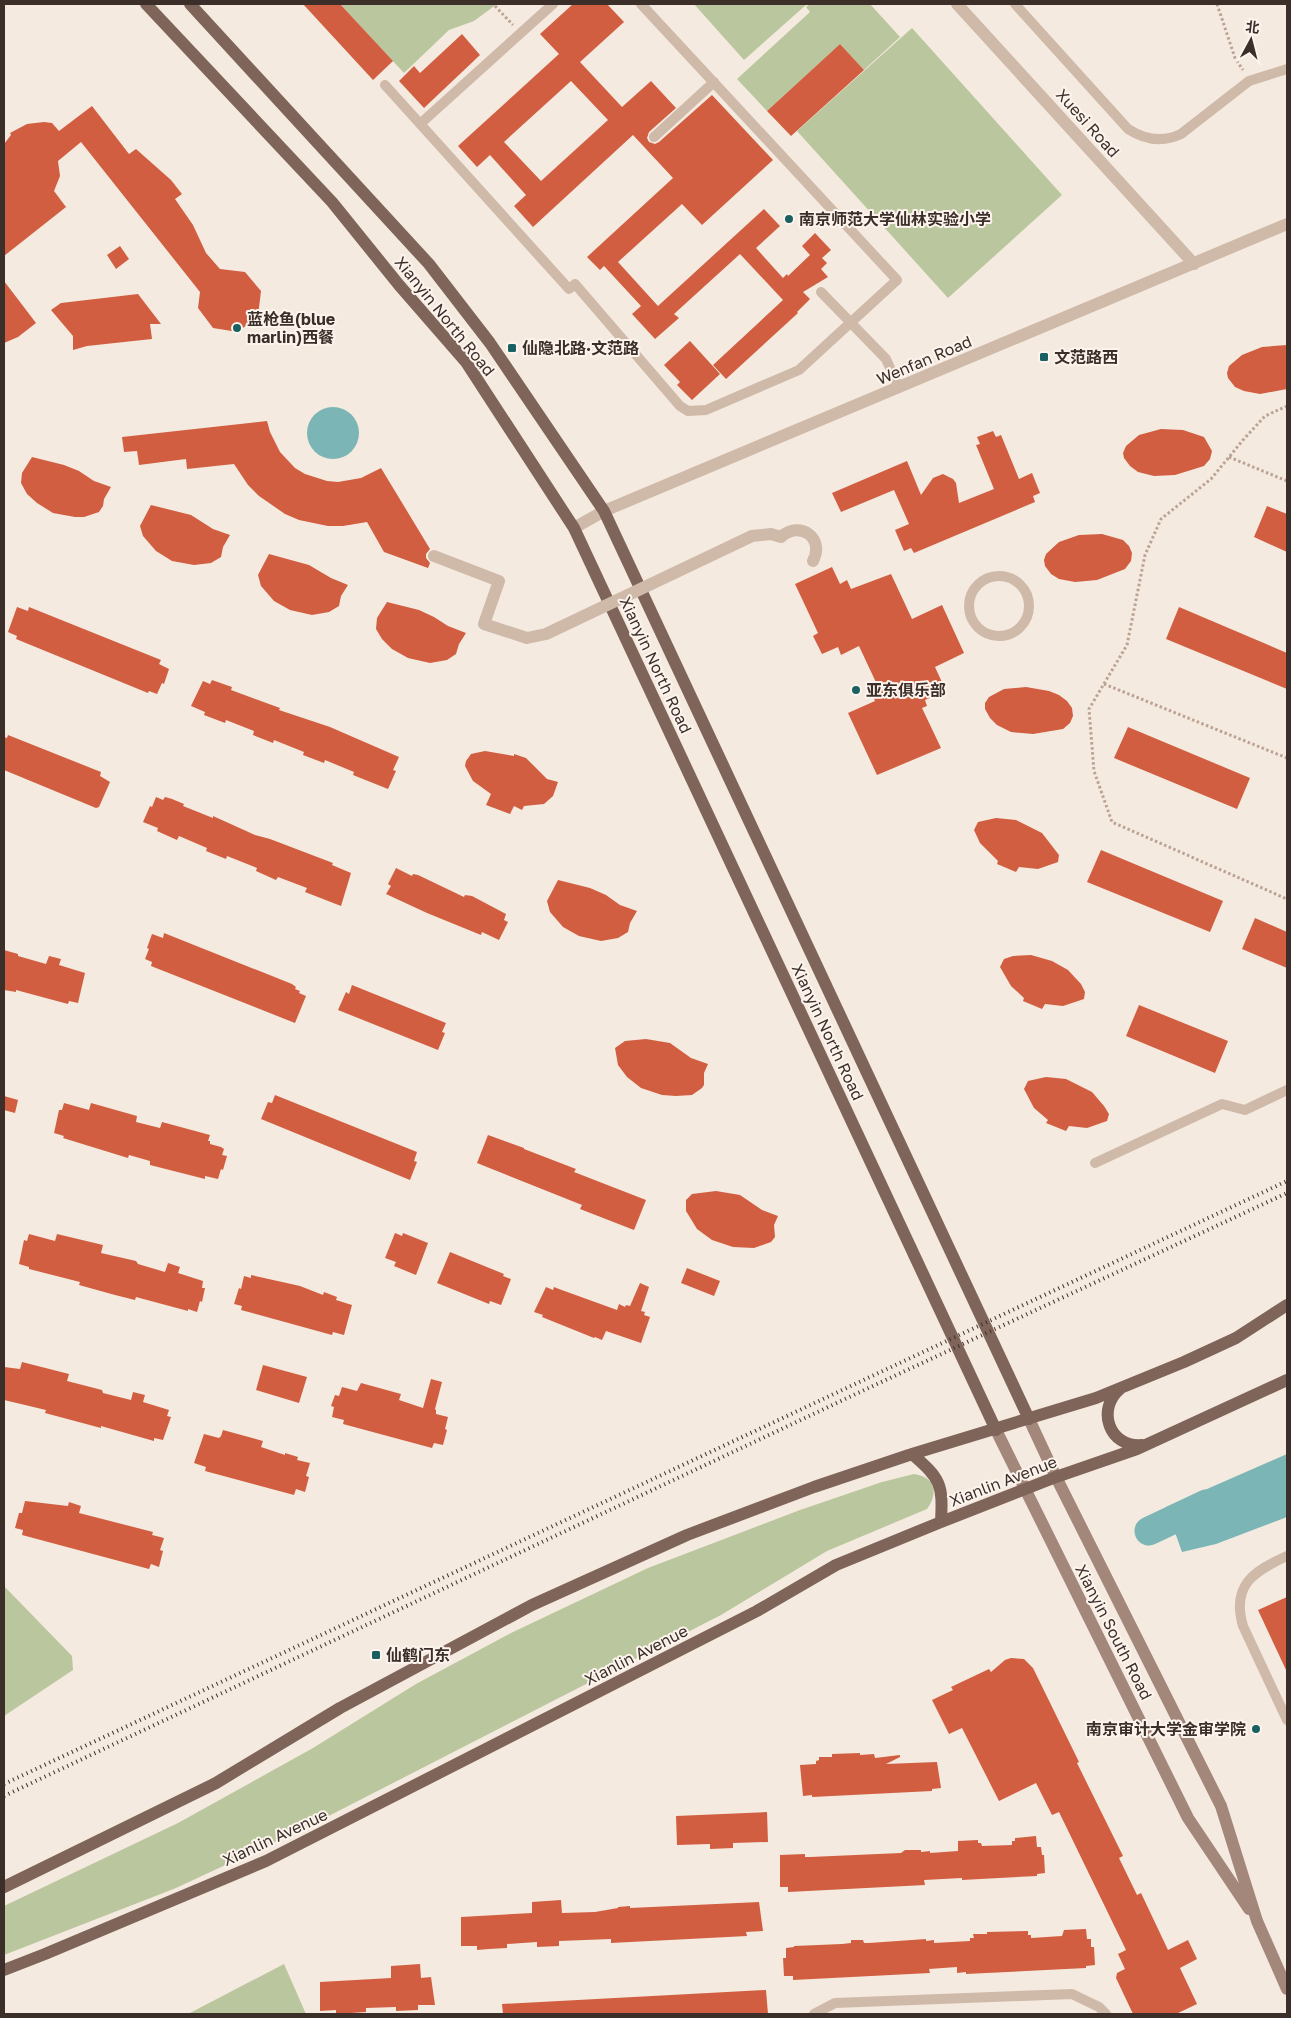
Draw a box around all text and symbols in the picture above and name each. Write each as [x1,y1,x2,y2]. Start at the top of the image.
north arrow [1226,15,1276,65]
text: 北 [1245,17,1261,36]
street label: Xuesi Road [1052,85,1124,161]
place label: 南京师范大学仙林实验小学 [799,209,991,229]
marker: 南京师范大学仙林实验小学 [783,213,795,225]
street label: Xianyin North Road [391,252,499,380]
place label: 蓝枪鱼(blue marlin)西餐 [247,309,335,347]
marker: 蓝枪鱼(blue marlin)西餐 [231,322,243,334]
street label: Wenfan Road [873,331,975,389]
place label: 仙隐北路·文范路 [522,338,639,358]
marker: 仙隐北路·文范路 [506,342,518,354]
place label: 文范路西 [1054,347,1118,367]
marker: 文范路西 [1038,351,1050,363]
street label: Xianyin North Road [616,594,696,736]
place label: 亚东俱乐部 [866,680,946,700]
marker: 亚东俱乐部 [850,684,862,696]
street label: Xianyin North Road [788,961,868,1103]
street label: Xianlin Avenue [946,1451,1060,1511]
street label: Xianyin South Road [1071,1561,1157,1703]
street label: Xianlin Avenue [581,1620,691,1690]
place label: 仙鹤门东 [386,1645,450,1665]
marker: 仙鹤门东 [370,1649,382,1661]
place label: 南京审计大学金审学院 [1086,1719,1246,1739]
marker: 南京审计大学金审学院 [1250,1723,1262,1735]
street label: Xianlin Avenue [219,1804,331,1870]

